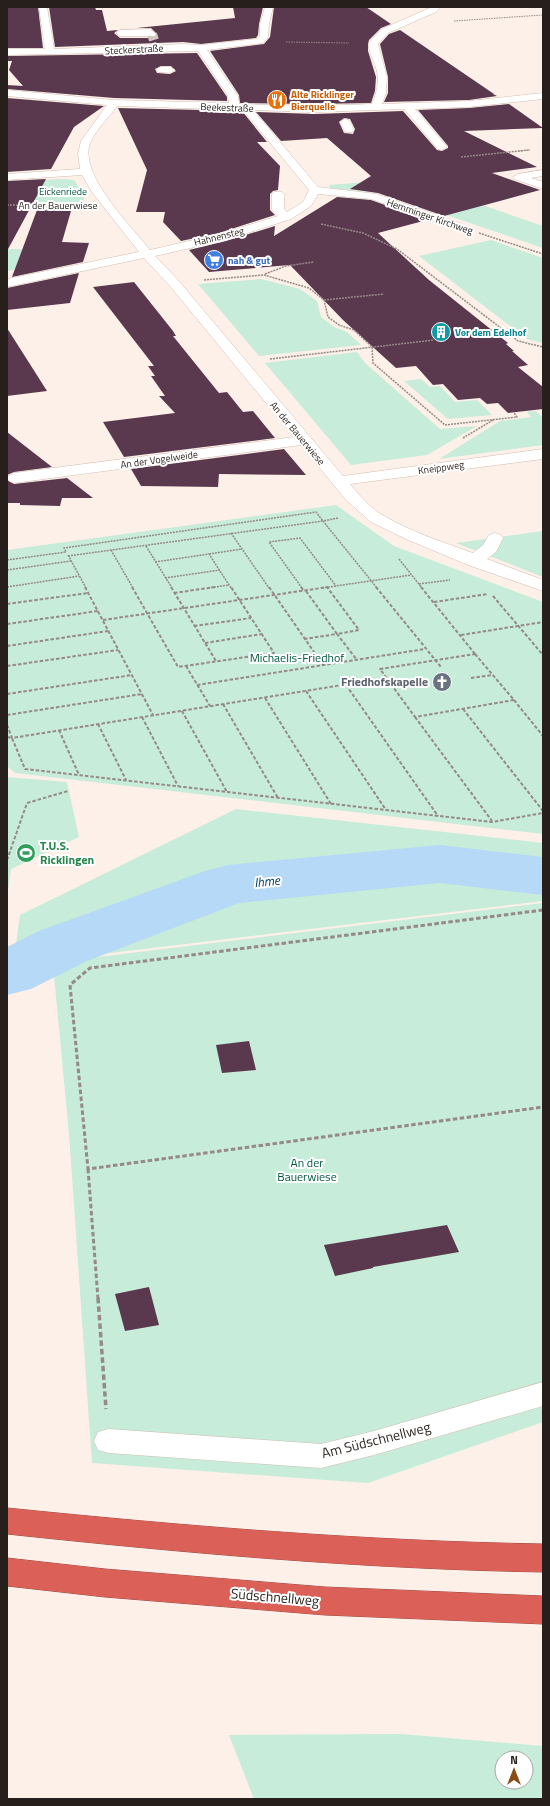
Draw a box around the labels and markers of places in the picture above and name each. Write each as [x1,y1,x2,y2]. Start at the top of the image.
place label: Alte Ricklinger Bierquelle [291,87,354,114]
restaurant icon: Alte Ricklinger Bierquelle [266,89,288,111]
supermarket icon: nah & gut [203,249,225,271]
place label: nah & gut [228,253,270,268]
building icon: Vor dem Edelhof [430,321,452,343]
place label: Vor dem Edelhof [455,325,527,340]
church icon: Friedhofskapelle [431,671,453,693]
place label: Friedhofskapelle [341,672,428,691]
place label: T.U.S. Ricklingen [40,836,94,869]
sports icon: T.U.S. Ricklingen [15,842,37,864]

